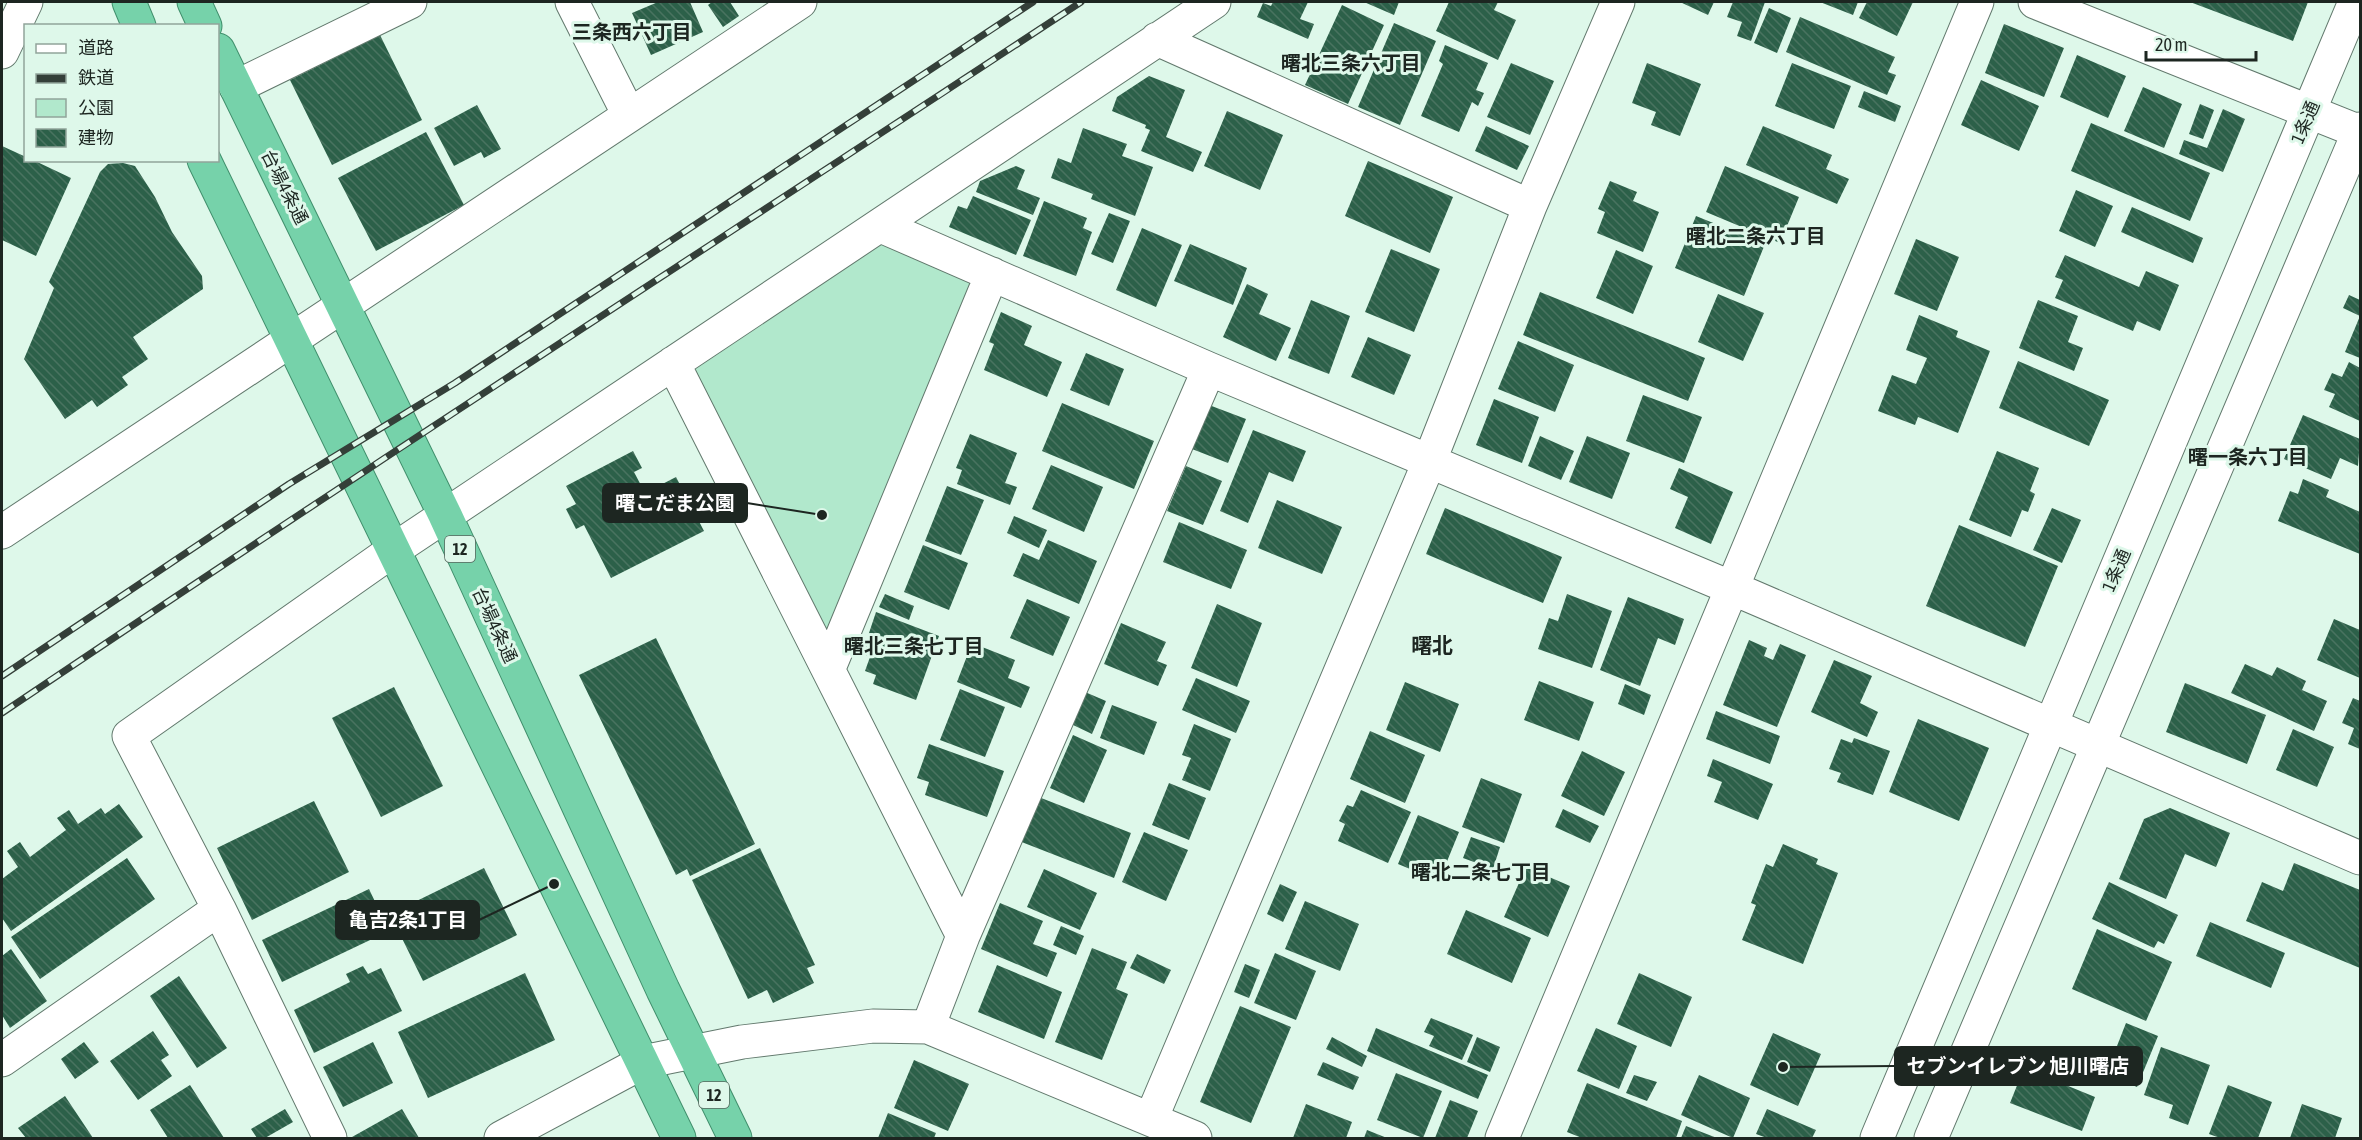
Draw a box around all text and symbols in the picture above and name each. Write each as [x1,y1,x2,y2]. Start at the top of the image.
district label: 三条西六丁目 [572,20,692,43]
legend [24,24,219,162]
scale bar [2146,24,2256,62]
text: 20 m [2155,34,2187,55]
text: 道路 [78,37,114,58]
district label: 曙北三条六丁目 [1281,51,1421,74]
text: 鉄道 [78,67,114,88]
text: 公園 [78,97,114,118]
street label: 1条通 [2287,97,2323,147]
text: 建物 [78,127,114,148]
street label: 台場4条通 [257,146,313,228]
district label: 曙北二条六丁目 [1686,224,1826,247]
district label: 曙一条六丁目 [2188,445,2308,468]
callout: 曙こだま公園 [603,484,747,522]
text: 曙こだま公園 [615,491,735,514]
road number: 12 [445,536,475,562]
street label: 1条通 [2098,545,2134,595]
street label: 台場4条通 [468,584,522,666]
district label: 曙北 [1411,633,1453,657]
district label: 曙北三条七丁目 [844,634,984,657]
district label: 曙北二条七丁目 [1411,860,1551,883]
callout: 亀吉2条1丁目 [336,901,479,939]
text: 亀吉2条1丁目 [349,908,467,931]
callout: セブンイレブン 旭川曙店 [1895,1047,2142,1085]
text: セブンイレブン 旭川曙店 [1907,1054,2129,1077]
road number: 12 [699,1082,729,1108]

